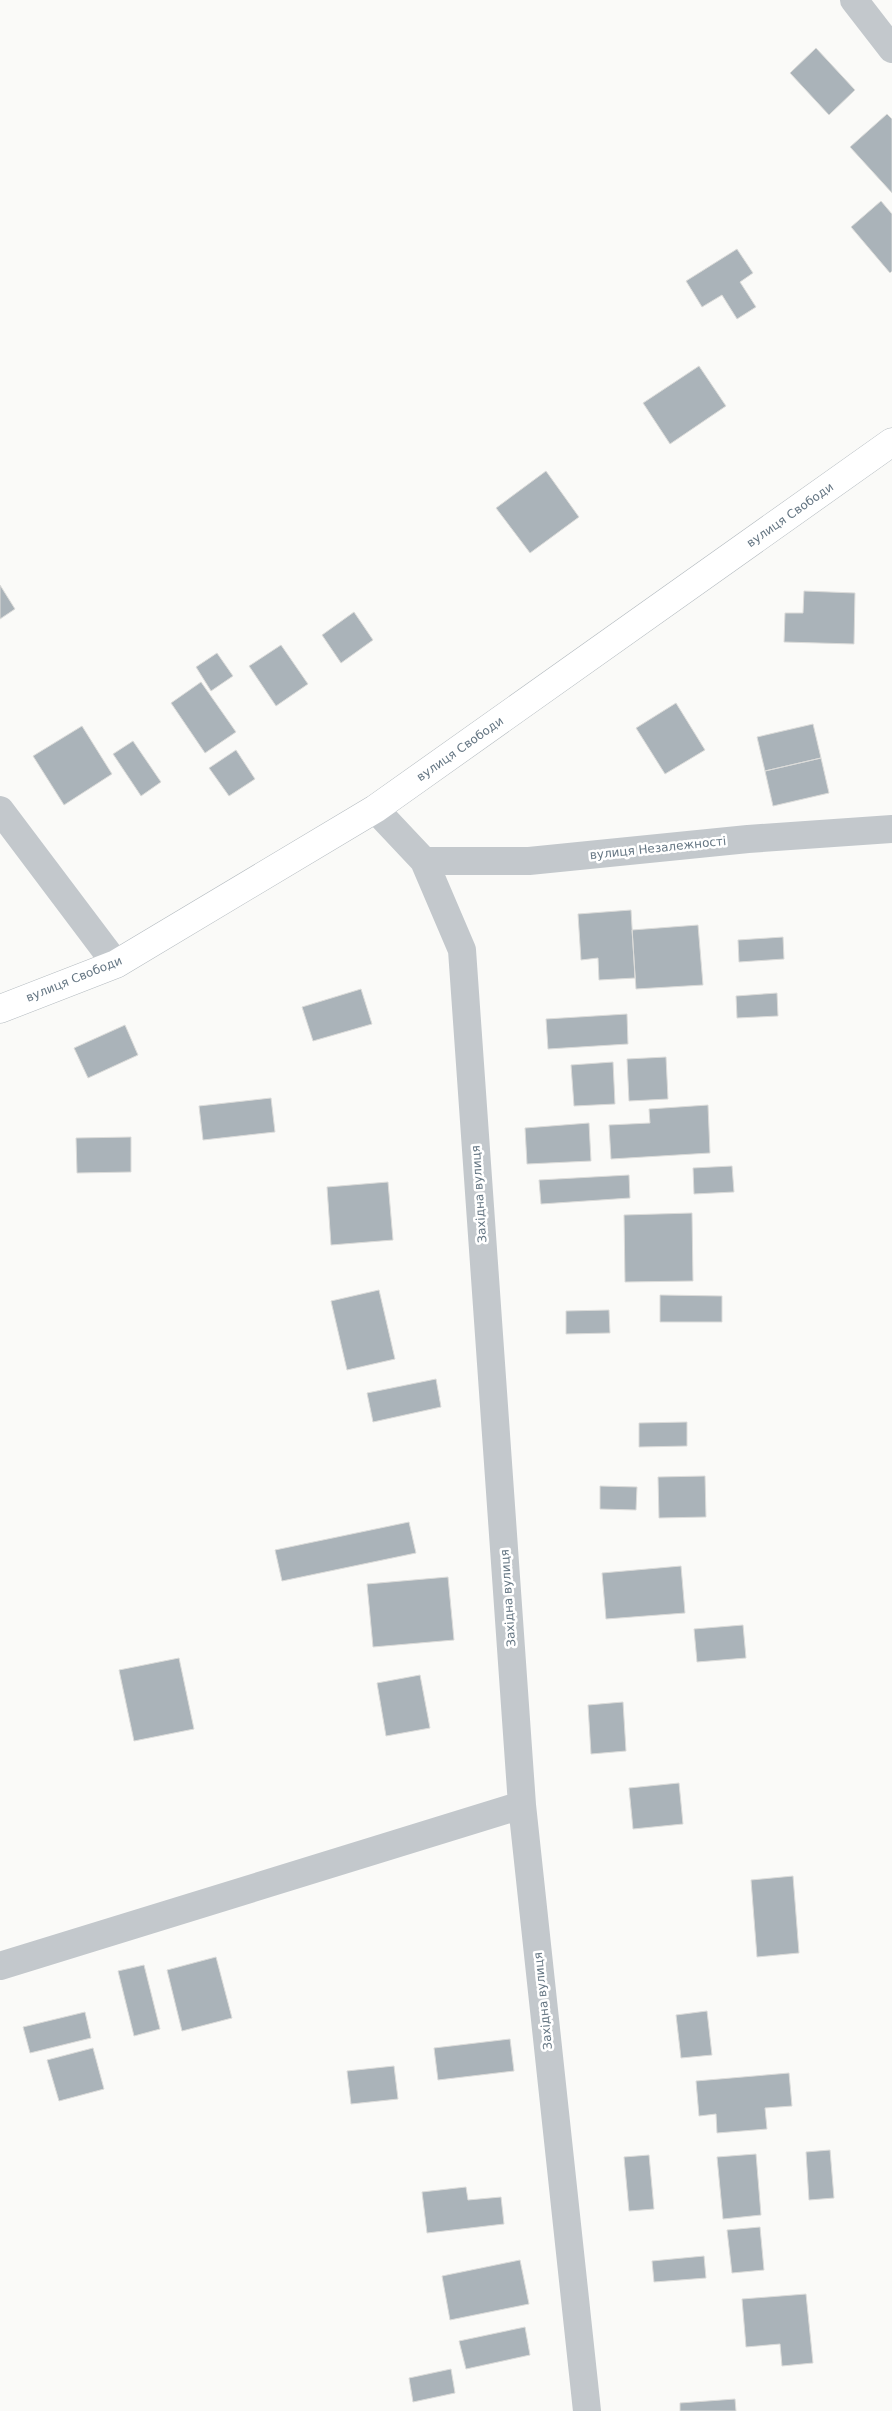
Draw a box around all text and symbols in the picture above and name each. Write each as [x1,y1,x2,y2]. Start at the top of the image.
street label: вулиця Свободи [744,480,836,550]
street label: вулиця Свободи [414,714,506,784]
street label: вулиця Незалежності [589,834,727,862]
street label: вулиця Свободи [24,953,124,1005]
street label: Західна вулиця [469,1145,489,1243]
street label: Західна вулиця [498,1549,518,1647]
street label: Західна вулиця [531,1952,555,2050]

